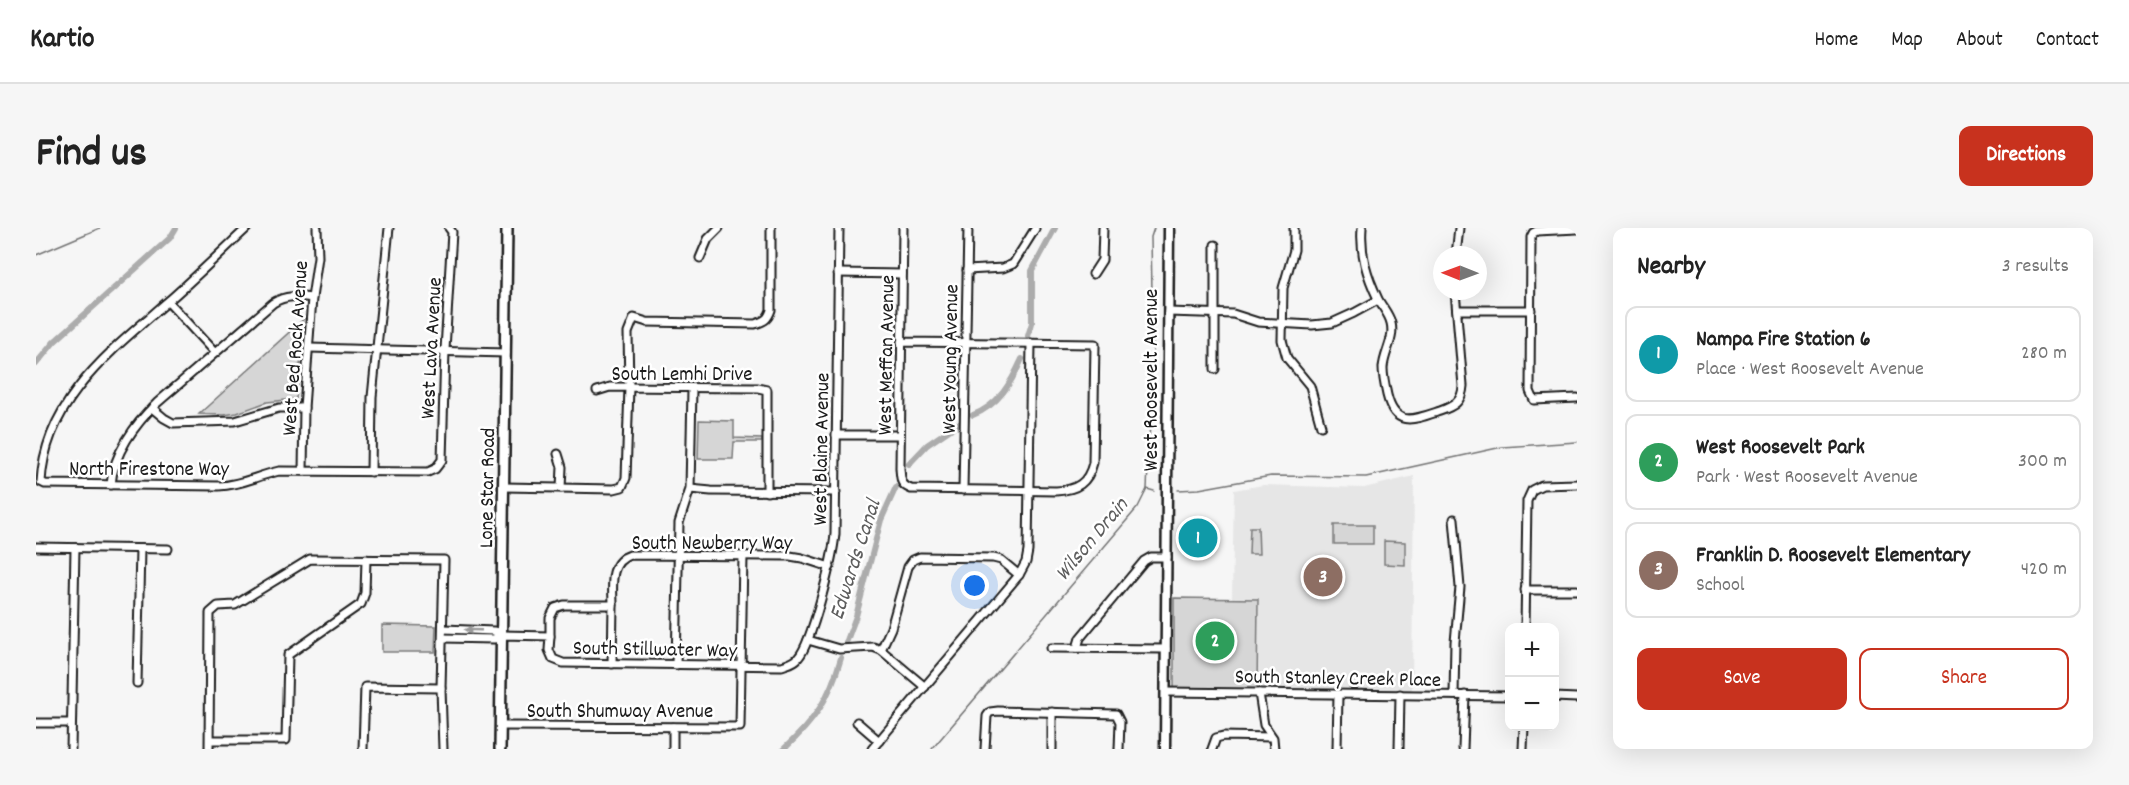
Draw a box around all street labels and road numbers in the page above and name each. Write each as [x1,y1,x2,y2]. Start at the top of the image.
street label: West Bed Rock Avenue [276,260,318,437]
street label: West Meffan Avenue [872,275,904,435]
street label: West Lava Avenue [414,276,452,420]
street label: West Young Avenue [936,284,968,434]
street label: West Roosevelt Avenue [1138,289,1168,471]
street label: South Lemhi Drive [612,361,752,391]
street label: West Blaine Avenue [807,373,839,526]
street label: Lone Star Road [473,428,505,549]
street label: North Firestone Way [69,456,229,486]
street label: South Newberry Way [632,530,793,560]
street label: South Stillwater Way [573,635,738,667]
street label: South Stanley Creek Place [1235,663,1441,697]
street label: South Shumway Avenue [527,698,713,728]

